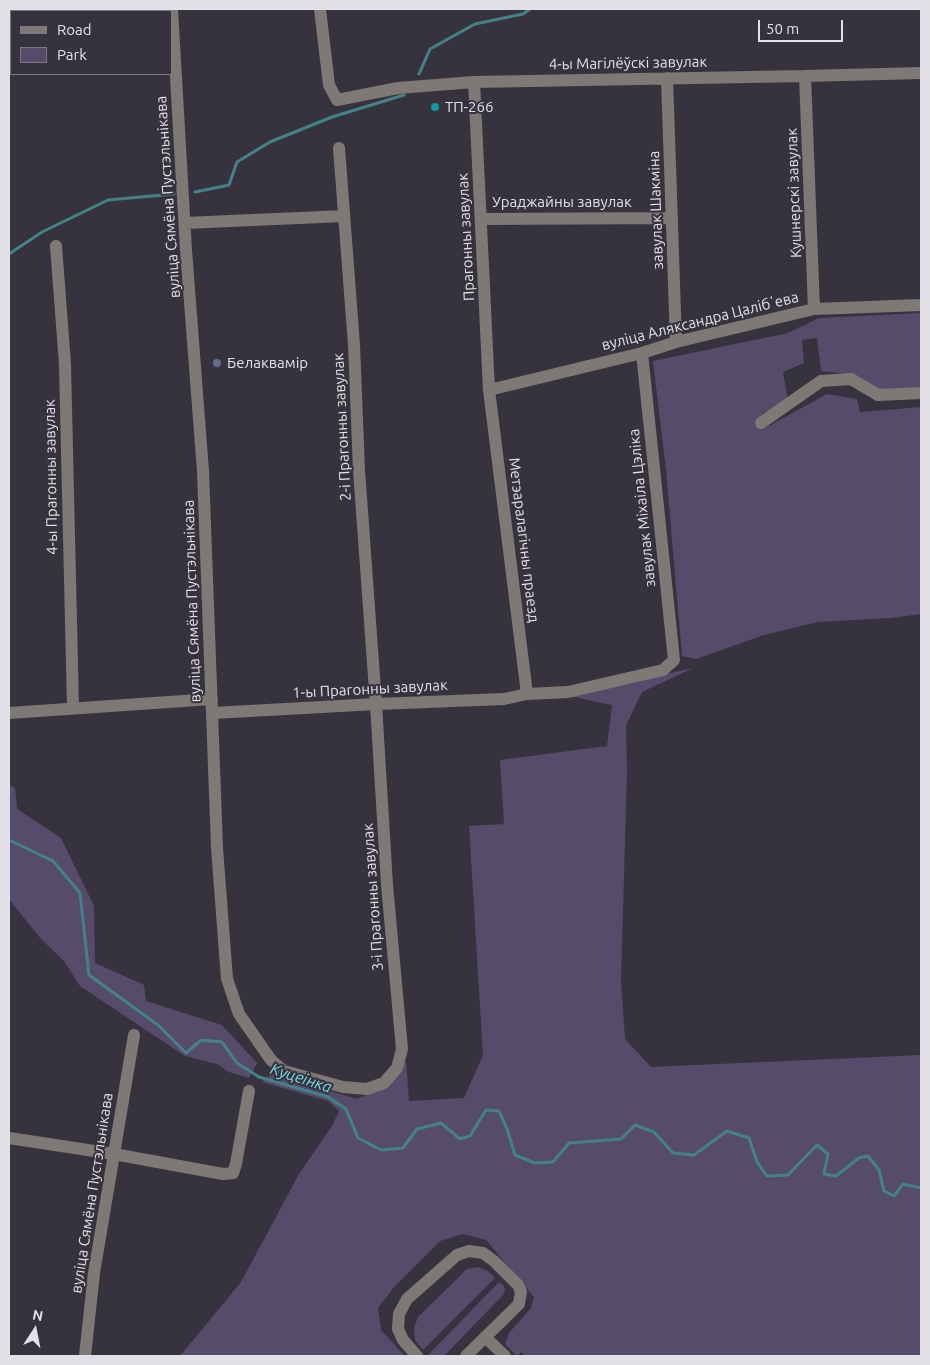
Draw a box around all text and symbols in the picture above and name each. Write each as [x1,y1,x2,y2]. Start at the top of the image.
legend [10,10,172,75]
scale bar [760,10,845,42]
text: 50 m [766,20,799,37]
text: Road [57,21,92,38]
text: Park [57,46,87,63]
street label: 4-ы Магілёўскі завулак [549,53,707,73]
street label: вуліца Сямёна Пустэльнікава [152,95,184,299]
place label: ТП-266 [445,98,493,116]
marker: ТП-266 [429,101,441,113]
street label: Кушнерскі завулак [783,128,805,258]
street label: завулак Шакміна [645,150,667,270]
street label: Прагонны завулак [454,173,478,301]
street label: Ураджайны завулак [492,193,632,211]
street label: вуліца Аляксандра Цалібʼева [600,288,800,354]
street label: 2-і Прагонны завулак [329,353,355,501]
place label: Белаквамір [227,354,308,372]
marker: Белаквамір [211,357,223,369]
street label: 4-ы Прагонны завулак [41,399,61,555]
street label: завулак Міхаіла Цэліка [625,428,659,588]
street label: Метэаралагічны праезд [505,456,543,624]
street label: вуліца Сямёна Пустэльнікава [179,499,205,703]
street label: 1-ы Прагонны завулак [292,676,448,702]
street label: 3-і Прагонны завулак [359,823,387,971]
water label: Куцеінка [268,1059,334,1097]
street label: вуліца Сямёна Пустэльнікава [67,1091,117,1295]
north arrow [10,1305,60,1355]
text: N [31,1306,45,1324]

